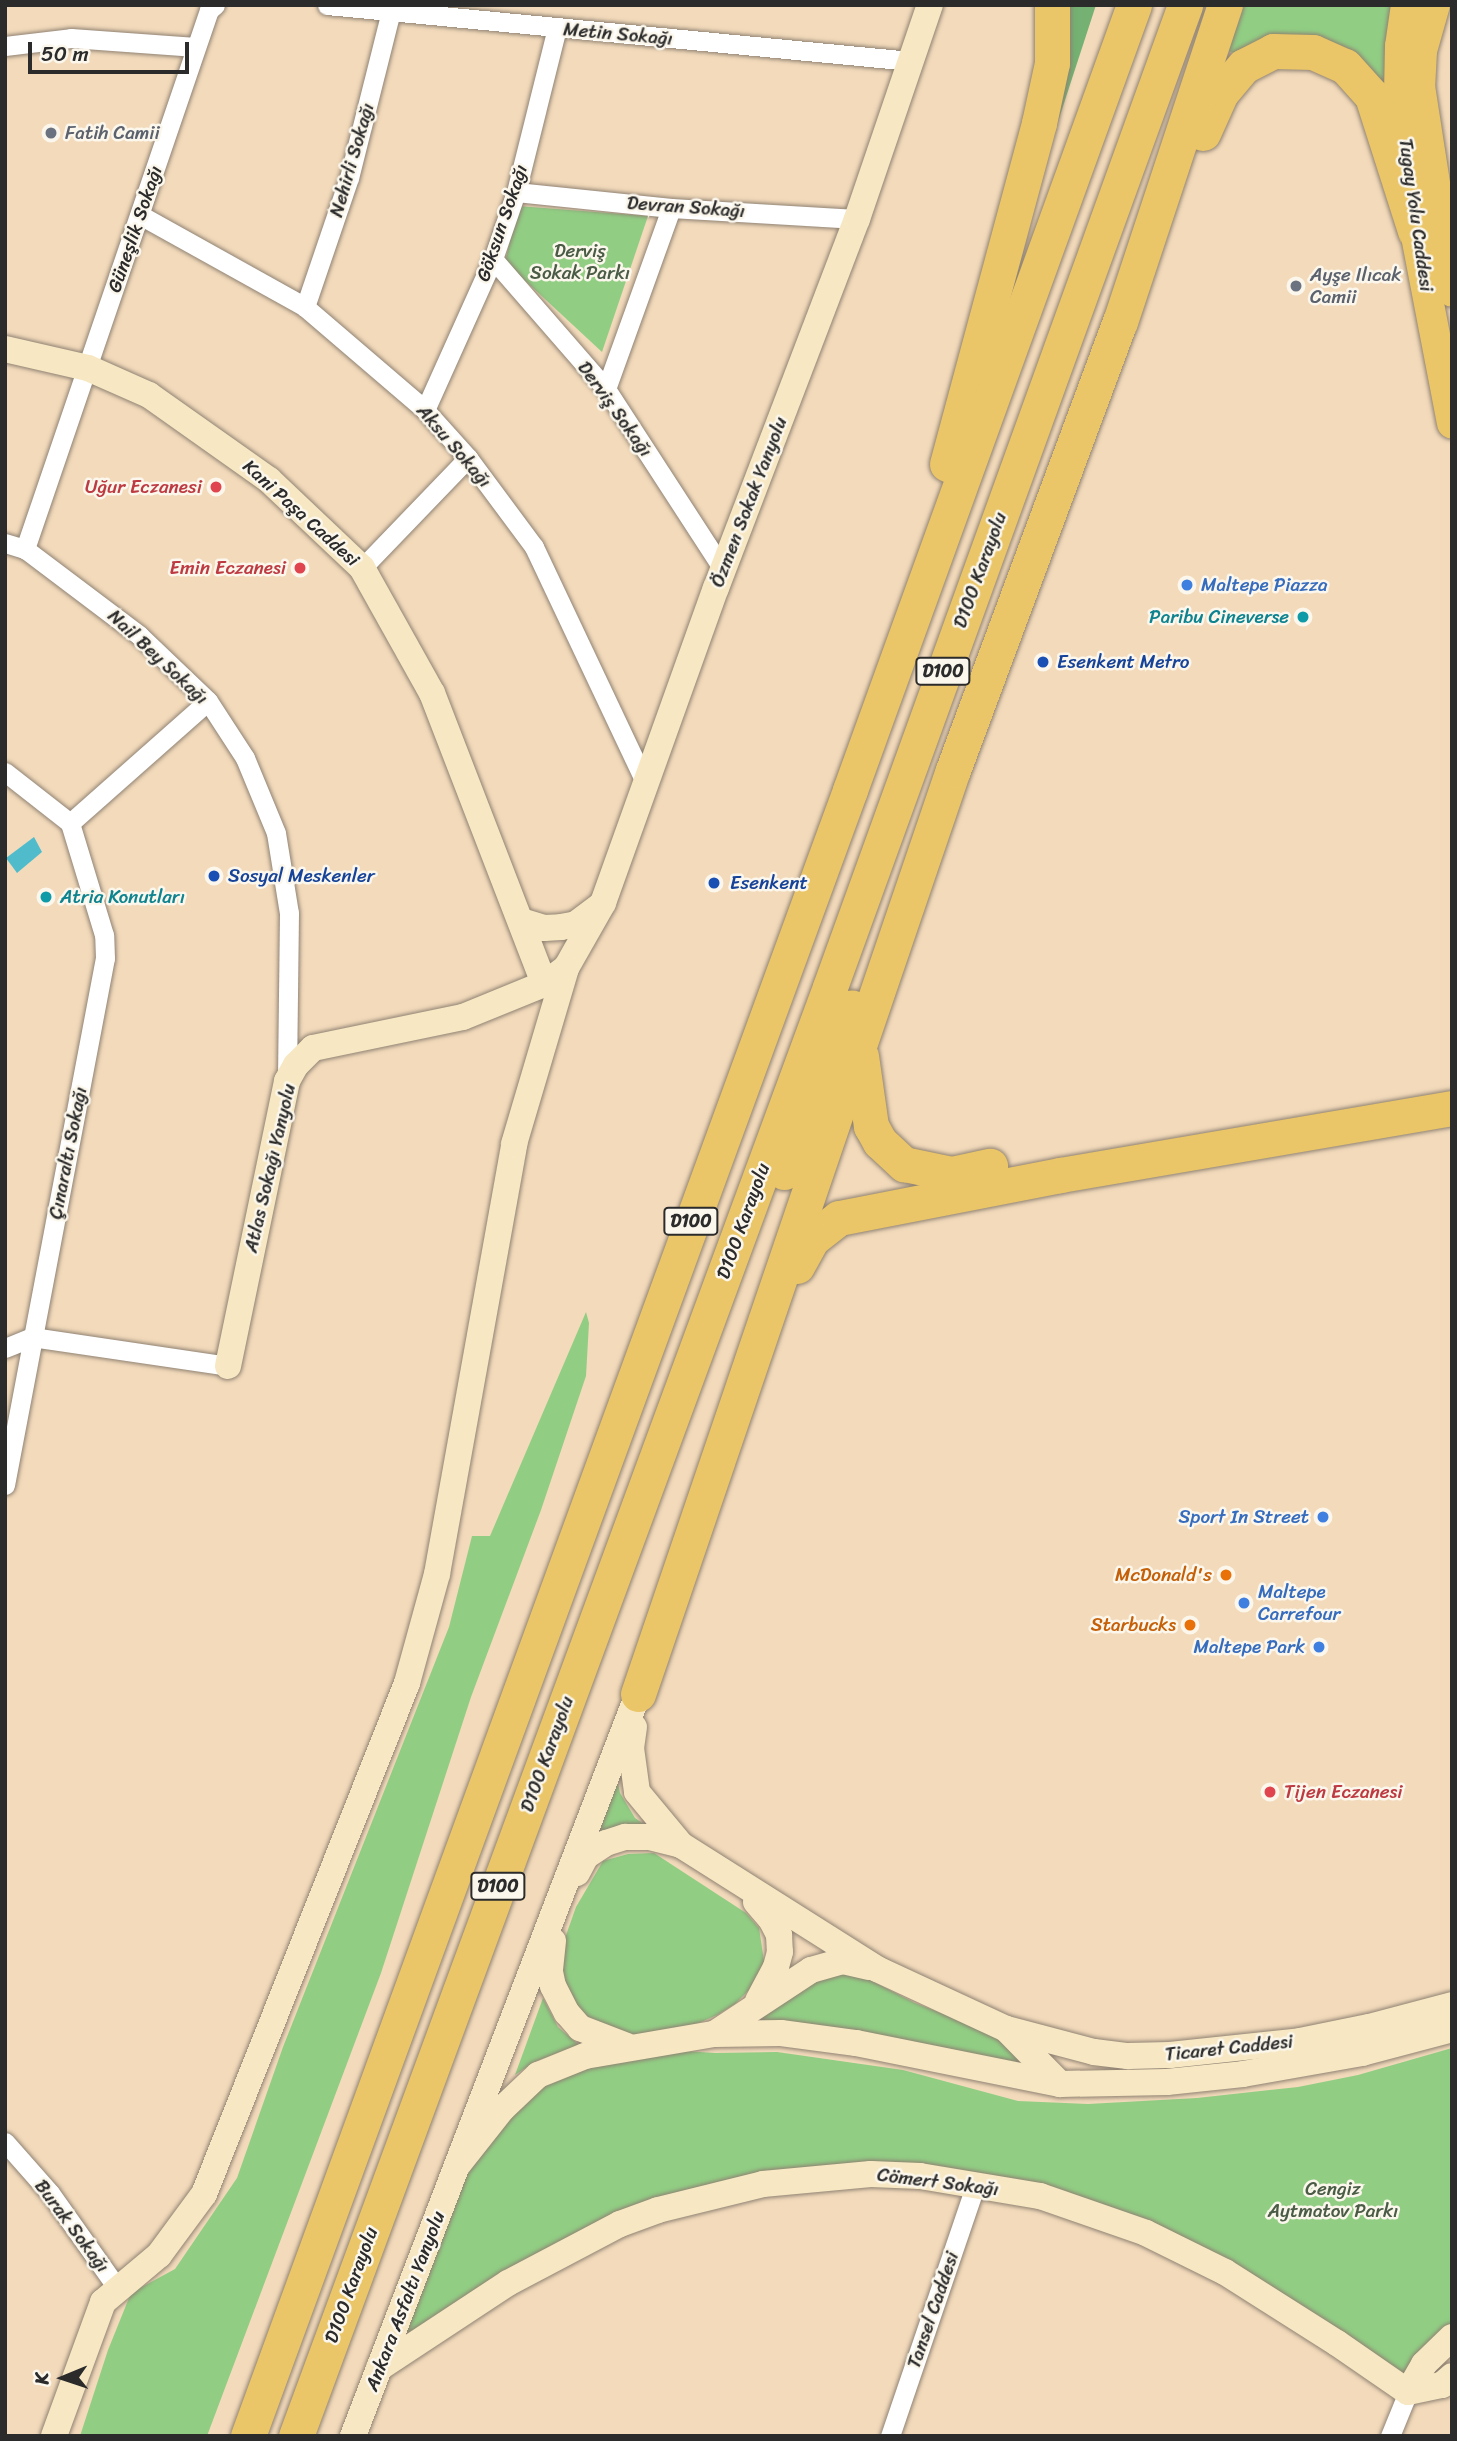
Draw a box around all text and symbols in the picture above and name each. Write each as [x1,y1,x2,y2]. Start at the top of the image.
street label: Metin Sokağı [562,18,674,50]
scale bar [32,28,192,72]
text: 50 m [41,35,89,73]
street label: Nehirli Sokağı [325,100,379,220]
place label: Fatih Camii [65,122,160,144]
marker: Fatih Camii [43,125,59,141]
street label: Tugay Yolu Caddesi [1394,136,1438,294]
street label: Göksun Sokağı [471,162,533,284]
street label: Güneşlik Sokağı [103,163,167,295]
street label: Devran Sokağı [626,191,746,223]
park label: Derviş Sokak Parkı [530,240,630,284]
place label: Ayşe Ilıcak Camii [1310,264,1403,308]
marker: Ayşe Ilıcak Camii [1288,278,1304,294]
street label: Derviş Sokağı [573,357,657,461]
street label: Aksu Sokağı [412,400,496,492]
street label: Özmen Sokak Yanyolu [706,414,792,590]
street label: Kani Paşa Caddesi [238,454,364,572]
place label: Uğur Eczanesi [84,476,202,498]
marker: Uğur Eczanesi [208,479,224,495]
street label: D100 Karayolu [948,509,1012,631]
place label: Emin Eczanesi [168,557,286,579]
marker: Emin Eczanesi [292,560,308,576]
place label: Maltepe Piazza [1201,574,1328,596]
marker: Maltepe Piazza [1179,577,1195,593]
street label: Nail Bey Sokağı [102,604,214,710]
place label: Paribu Cineverse [1148,606,1289,628]
marker: Paribu Cineverse [1295,609,1311,625]
place label: Esenkent Metro [1057,651,1191,673]
marker: Esenkent Metro [1035,654,1051,670]
road number: D100 [915,656,971,686]
place label: Sosyal Meskenler [228,865,375,887]
marker: Sosyal Meskenler [206,868,222,884]
place label: Esenkent [730,872,808,894]
marker: Esenkent [704,873,724,893]
place label: Atria Konutları [60,886,186,908]
marker: Atria Konutları [38,889,54,905]
street label: Atlas Sokağı Yanyolu [239,1081,301,1255]
street label: Çınaraltı Sokağı [44,1085,92,1221]
street label: D100 Karayolu [711,1160,775,1282]
road number: D100 [663,1206,719,1236]
place label: Sport In Street [1179,1506,1309,1528]
marker: Sport In Street [1315,1509,1331,1525]
place label: McDonald's [1115,1564,1212,1586]
marker: McDonald's [1218,1567,1234,1583]
place label: Maltepe Carrefour [1258,1581,1340,1625]
marker: Maltepe Carrefour [1236,1595,1252,1611]
place label: Starbucks [1091,1614,1176,1636]
marker: Starbucks [1182,1617,1198,1633]
place label: Maltepe Park [1193,1636,1305,1658]
marker: Maltepe Park [1311,1639,1327,1655]
street label: D100 Karayolu [515,1693,579,1815]
place label: Tijen Eczanesi [1284,1781,1404,1803]
marker: Tijen Eczanesi [1262,1784,1278,1800]
road number: D100 [470,1872,526,1900]
street label: Ticaret Caddesi [1164,2030,1294,2066]
street label: Cömert Sokağı [876,2163,1000,2201]
street label: Burak Sokağı [30,2175,114,2277]
park label: Cengiz Aytmatov Parkı [1268,2178,1398,2222]
street label: Ankara Asfaltı Yanyolu [360,2208,450,2394]
street label: D100 Karayolu [319,2224,383,2346]
street label: Tansel Caddesi [902,2249,964,2371]
north arrow [28,2343,98,2413]
text: K [25,2372,58,2385]

